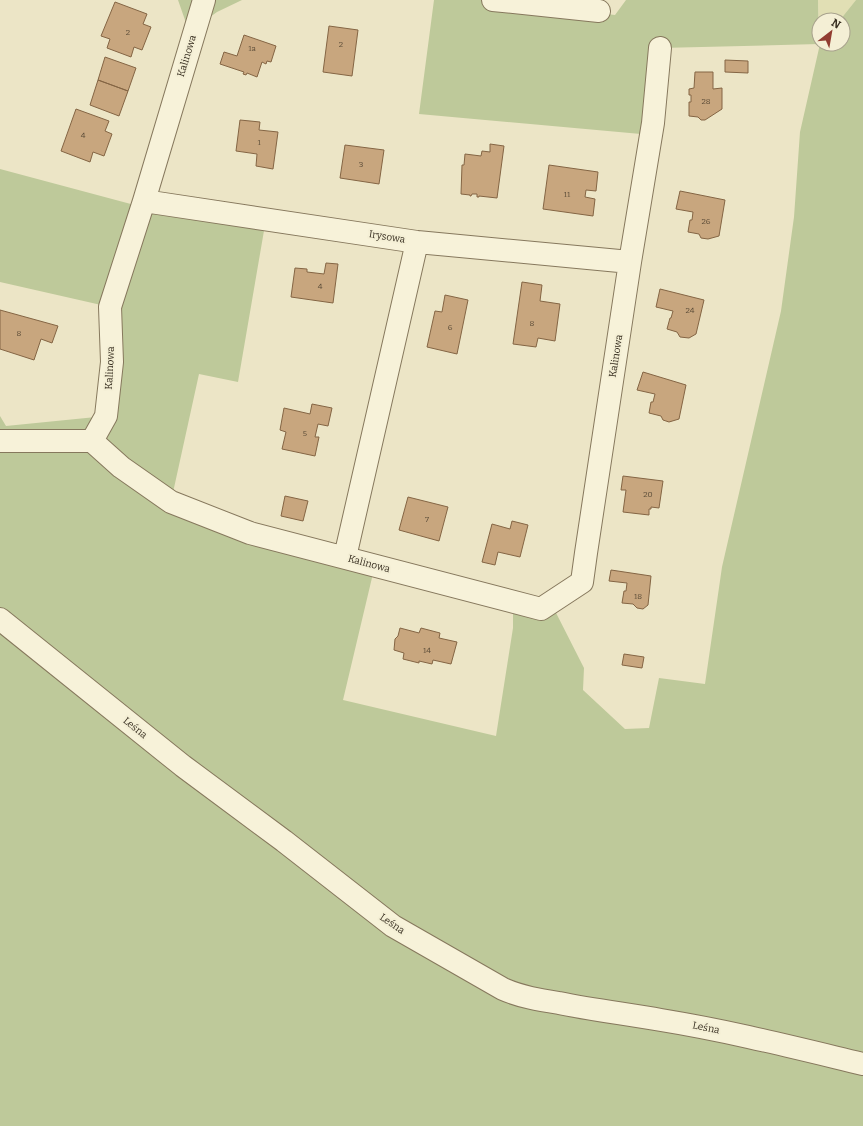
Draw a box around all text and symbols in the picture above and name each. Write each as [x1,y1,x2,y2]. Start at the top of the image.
north arrow [811,12,851,52]
text: N [829,16,843,32]
house number: 2 [126,28,130,37]
street label: Kalinowa [175,33,199,78]
house number: 2 [339,40,343,49]
house number: 1a [248,44,256,53]
house number: 28 [701,97,711,106]
house number: 4 [81,131,86,140]
house number: 1 [257,138,261,147]
house number: 3 [359,160,364,169]
house number: 11 [564,190,571,199]
house number: 26 [701,217,711,226]
street label: Irysowa [368,228,407,246]
house number: 4 [318,282,323,291]
house number: 24 [685,306,695,315]
house number: 8 [530,319,535,328]
house number: 6 [448,323,453,332]
house number: 8 [17,329,22,338]
street label: Kalinowa [607,333,625,378]
street label: Kalinowa [103,346,117,390]
house number: 5 [303,429,307,438]
house number: 20 [643,490,653,499]
house number: 7 [425,515,429,524]
street label: Kalinowa [347,553,392,576]
house number: 18 [634,592,642,601]
house number: 14 [423,646,431,655]
street label: Leśna [121,715,150,742]
street label: Leśna [377,911,407,937]
street label: Leśna [691,1019,721,1037]

